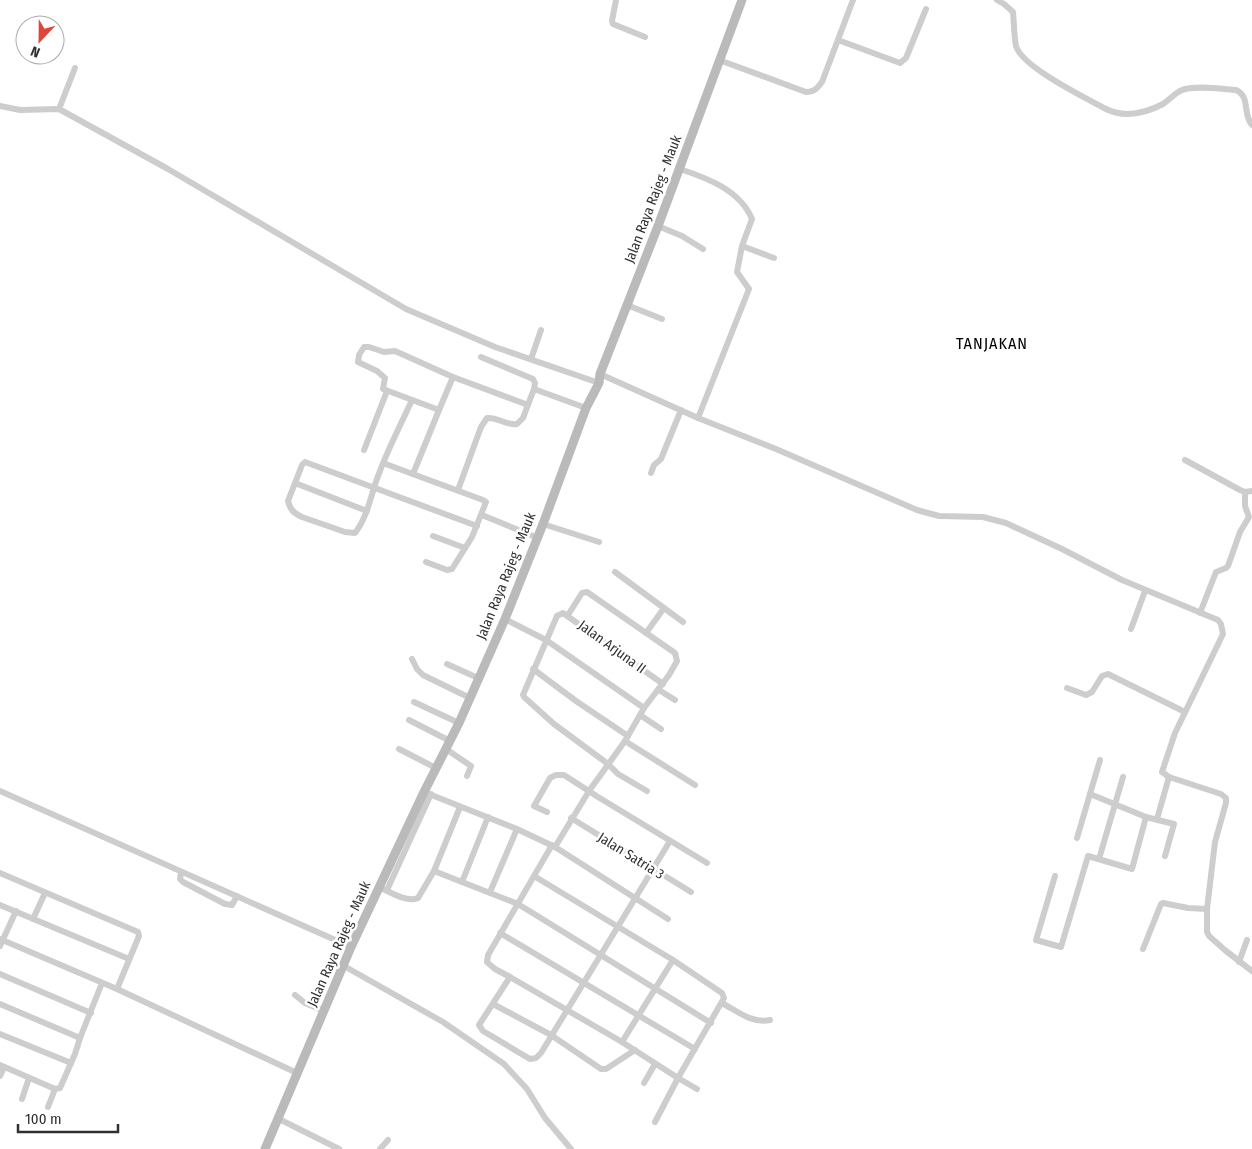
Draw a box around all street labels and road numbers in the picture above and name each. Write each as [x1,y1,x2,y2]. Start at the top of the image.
street label: Jalan Raya Rajeg - Mauk [621,132,685,265]
street label: Jalan Raya Rajeg - Mauk [473,509,539,642]
street label: Jalan Arjuna II [575,617,649,677]
street label: Jalan Satria 3 [595,829,667,883]
street label: Jalan Raya Rajeg - Mauk [304,878,375,1009]

